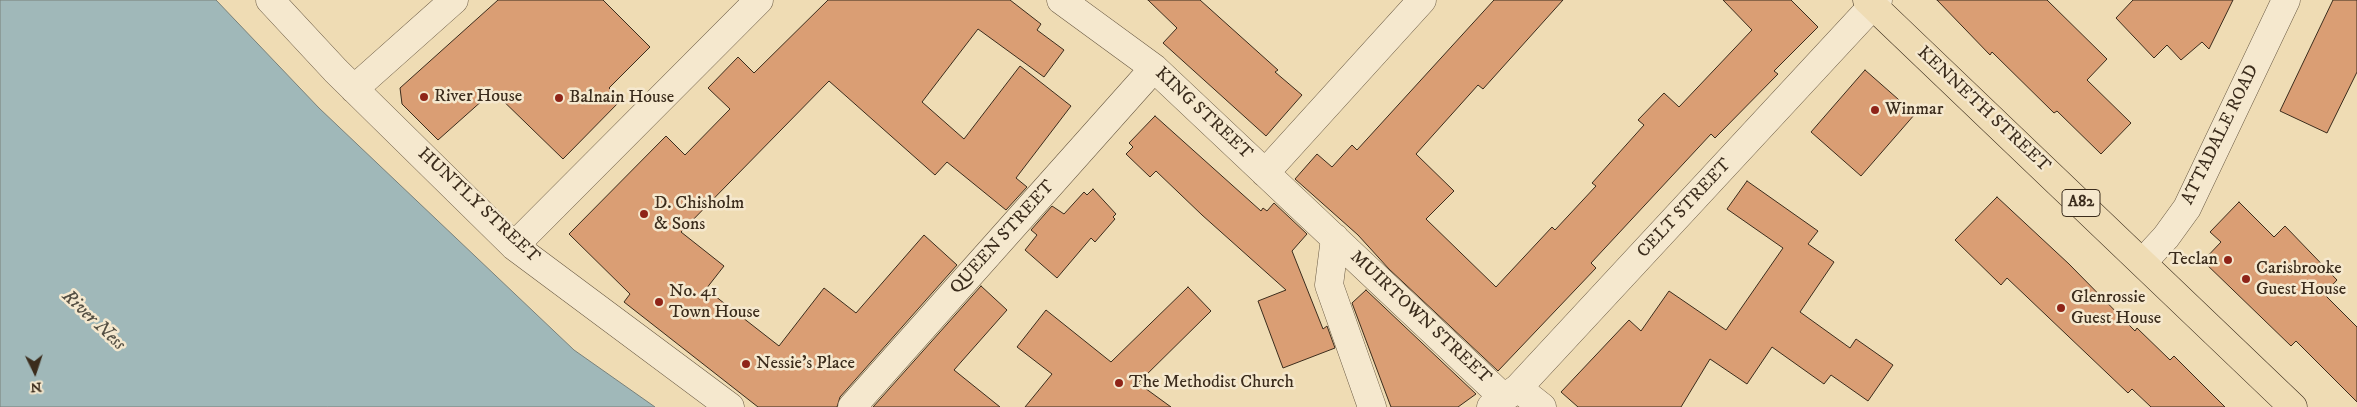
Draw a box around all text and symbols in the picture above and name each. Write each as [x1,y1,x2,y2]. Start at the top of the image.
street label: KENNETH STREET [1912,43,2054,177]
street label: ATTADALE ROAD [2178,61,2264,209]
street label: KING STREET [1150,63,1256,165]
place label: River House [434,86,522,108]
place label: Balnain House [569,87,674,109]
marker: River House [418,91,430,103]
marker: Balnain House [553,92,565,104]
place label: Winmar [1885,99,1943,121]
marker: Winmar [1869,104,1881,116]
street label: HUNTLY STREET [412,144,544,268]
street label: CELT STREET [1633,155,1737,263]
street label: QUEEN STREET [946,177,1060,299]
road number: A82 [2062,190,2100,217]
place label: D. Chisholm & Sons [654,193,744,235]
marker: D. Chisholm & Sons [638,208,650,220]
street label: MUIRTOWN STREET [1345,247,1495,389]
place label: Teclan [2169,249,2218,271]
marker: Teclan [2222,254,2234,266]
place label: Carisbrooke Guest House [2256,258,2346,300]
marker: Carisbrooke Guest House [2240,273,2252,285]
place label: No. 41 Town House [669,281,760,324]
water label: River Ness [56,286,130,356]
place label: Glenrossie Guest House [2071,287,2161,330]
marker: No. 41 Town House [653,296,665,308]
marker: Glenrossie Guest House [2055,302,2067,314]
north arrow [10,347,60,397]
place label: Nessie's Place [756,353,855,375]
marker: Nessie's Place [740,358,752,370]
place label: The Methodist Church [1129,372,1294,394]
marker: The Methodist Church [1113,377,1125,389]
text: N [30,378,42,396]

